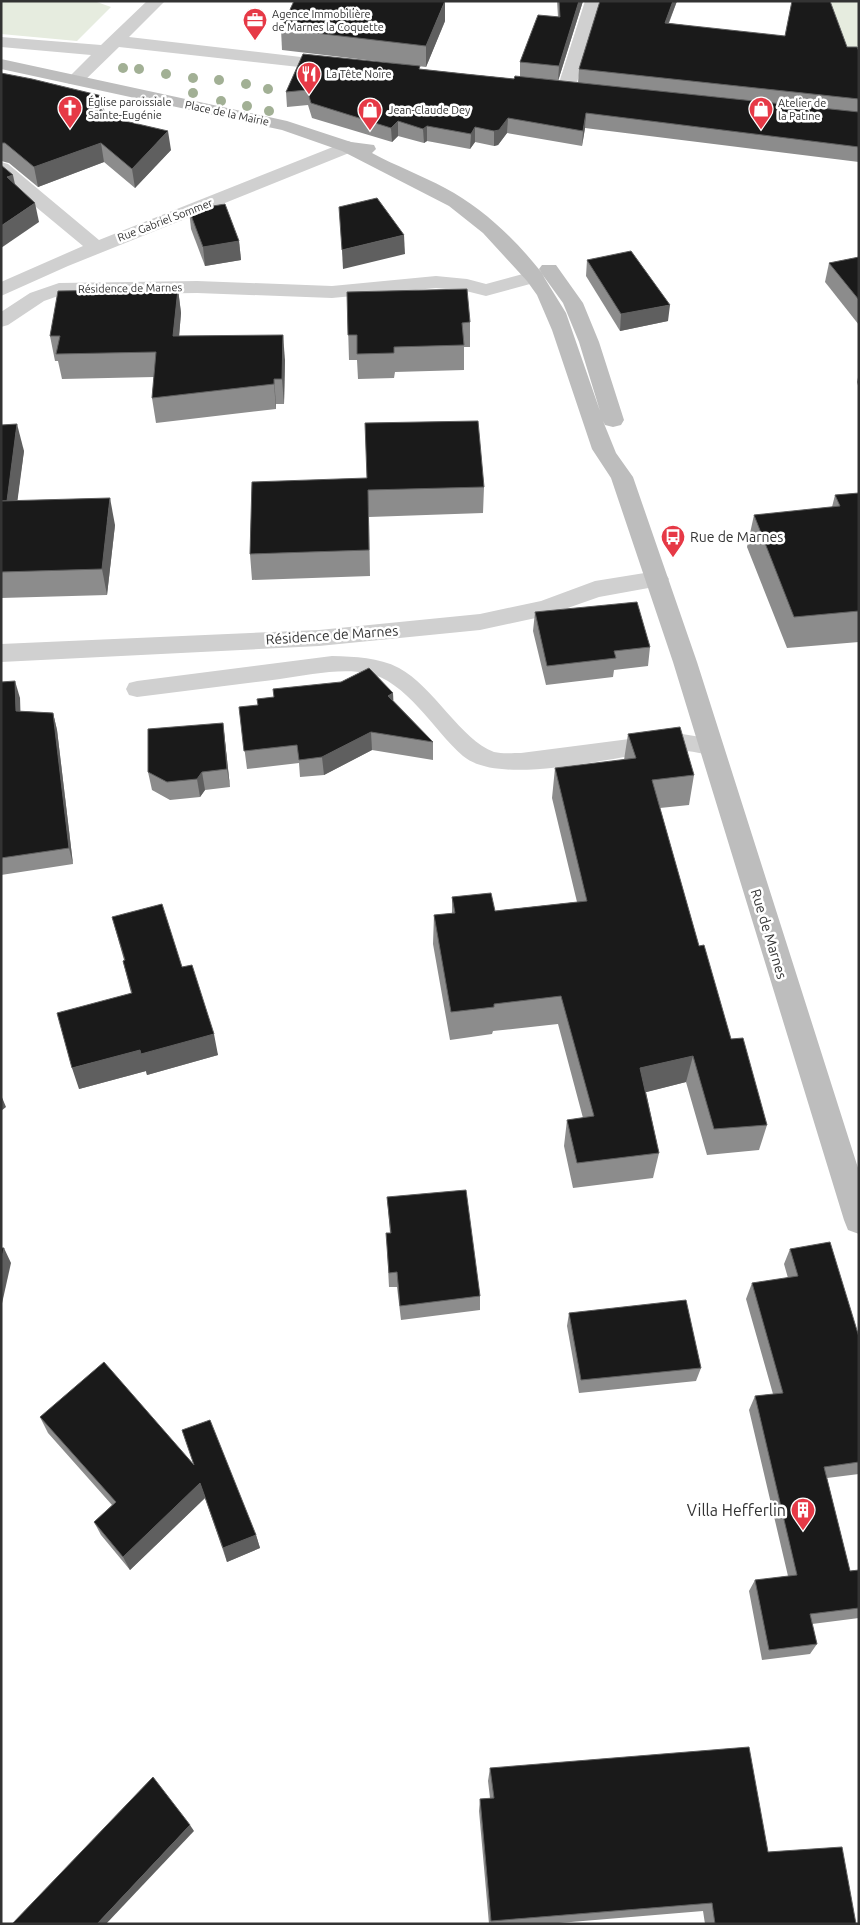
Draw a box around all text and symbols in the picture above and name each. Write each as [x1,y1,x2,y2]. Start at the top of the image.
office icon: Agence Immobilière de Marnes la Coquette [242,7,268,41]
place label: Agence Immobilière de Marnes la Coquette [272,8,384,33]
restaurant icon: La Tête Noire [296,61,322,95]
place label: La Tête Noire [326,68,392,80]
church icon: Église paroissiale Sainte-Eugénie [57,95,83,129]
place label: Église paroissiale Sainte-Eugénie [88,95,171,121]
shop icon: Atelier de la Patine [748,96,774,130]
shop icon: Jean-Claude Dey [357,97,383,131]
place label: Atelier de la Patine [778,97,826,122]
street label: Place de la Mairie [184,98,270,128]
place label: Jean-Claude Dey [388,104,471,116]
street label: Rue Gabriel Sommer [116,196,215,244]
street label: Résidence de Marnes [78,281,182,295]
bus stop icon: Rue de Marnes [660,524,686,558]
place label: Rue de Marnes [690,529,783,545]
street label: Résidence de Marnes [265,622,399,648]
street label: Rue de Marnes [748,887,790,981]
building icon: Villa Hefferlin [790,1497,816,1531]
place label: Villa Hefferlin [687,1501,786,1519]

